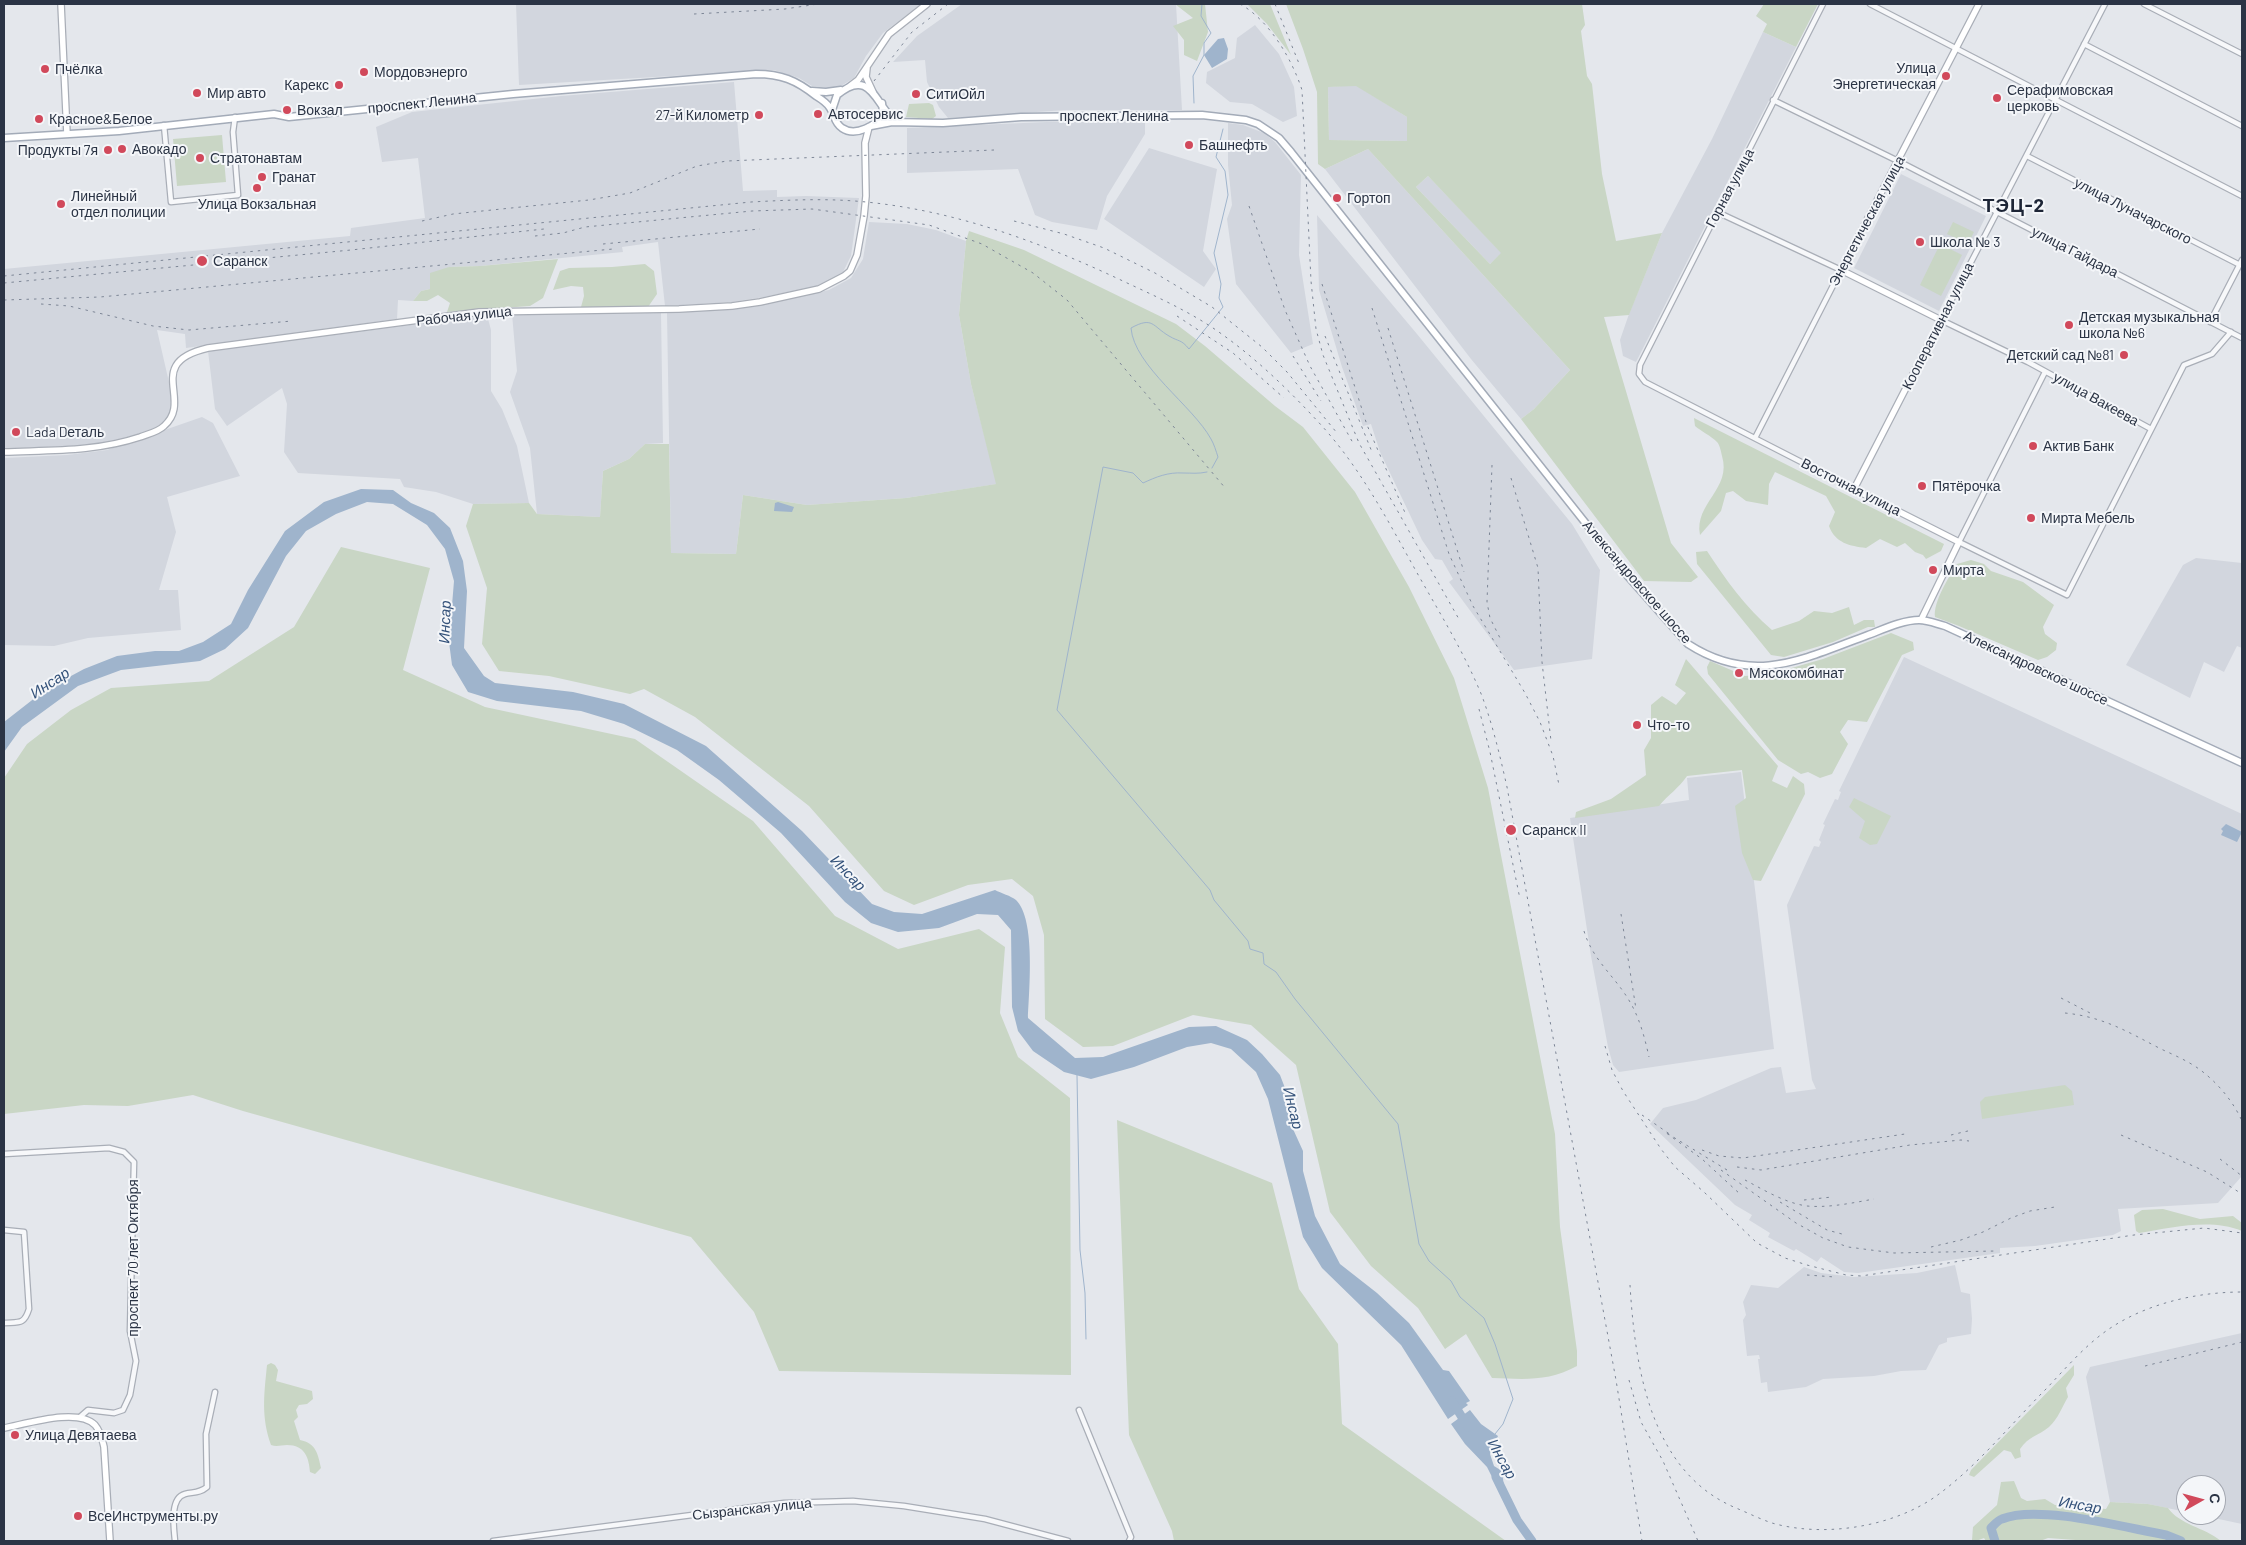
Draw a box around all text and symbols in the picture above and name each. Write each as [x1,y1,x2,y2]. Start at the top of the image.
place label: Улица Энергетическая [1832,60,1936,92]
place label: Пчёлка [55,61,103,77]
marker: Пчёлка [39,63,51,75]
place label: Мордовэнерго [374,64,467,80]
marker: Мордовэнерго [358,66,370,78]
marker: Улица Энергетическая [1940,70,1952,82]
place label: Карекс [284,77,329,93]
marker: Карекс [333,79,345,91]
place label: Серафимовская церковь [2007,82,2113,114]
place label: Мир авто [207,85,266,101]
place label: СитиОйл [926,86,985,102]
marker: Мир авто [191,87,203,99]
marker: СитиОйл [910,88,922,100]
street label: проспект Ленина [367,89,477,117]
marker: Серафимовская церковь [1991,92,2003,104]
place label: Вокзал [297,102,343,118]
marker: Вокзал [281,104,293,116]
place label: Автосервис [828,106,903,122]
place label: 27-й Километр [656,107,749,123]
marker: Автосервис [812,108,824,120]
street label: проспект Ленина [1059,108,1169,124]
marker: 27-й Километр [753,109,765,121]
place label: Красное&Белое [49,111,153,127]
marker: Красное&Белое [33,113,45,125]
place label: Башнефть [1199,137,1268,153]
marker: Башнефть [1183,139,1195,151]
place label: Авокадо [132,141,187,157]
place label: Продукты 7я [18,142,98,158]
marker: Авокадо [116,143,128,155]
marker: Продукты 7я [102,144,114,156]
street label: Горная улица [1702,146,1758,230]
place label: Стратонавтам [210,150,302,166]
marker: Стратонавтам [194,152,206,164]
street label: Энергетическая улица [1826,153,1908,289]
place label: Гранат [272,169,316,185]
marker: Гранат [256,171,268,183]
street label: улица Луначарского [2072,174,2194,248]
marker: Улица Вокзальная [251,182,263,194]
place label: Линейный отдел полиции [71,188,166,220]
place label: Гортоп [1347,190,1391,206]
marker: Гортоп [1331,192,1343,204]
district label: ТЭЦ-2 [1982,195,2046,217]
place label: Улица Вокзальная [198,196,316,212]
marker: Линейный отдел полиции [55,198,67,210]
street label: улица Гайдара [2029,223,2121,281]
place label: Школа № 3 [1930,234,2000,250]
marker: Школа № 3 [1914,236,1926,248]
place label: Саранск [213,253,267,269]
marker: Саранск [195,254,209,268]
street label: Кооперативная улица [1899,260,1977,392]
street label: Рабочая улица [415,303,513,329]
place label: Детская музыкальная школа №6 [2079,309,2220,342]
marker: Детская музыкальная школа №6 [2063,319,2075,331]
place label: Детский сад №81 [2007,347,2114,363]
marker: Детский сад №81 [2118,349,2130,361]
street label: улица Вакеева [2050,369,2142,429]
place label: Lada Dеталь [26,424,104,440]
marker: Lada Dеталь [10,426,22,438]
place label: Актив Банк [2043,438,2114,454]
marker: Актив Банк [2027,440,2039,452]
street label: Восточная улица [1798,455,1904,519]
place label: Пятёрочка [1932,478,2001,494]
marker: Пятёрочка [1916,480,1928,492]
place label: Мирта Мебель [2041,510,2135,526]
marker: Мирта Мебель [2025,512,2037,524]
street label: Александровское шоссе [1579,517,1695,647]
place label: Мирта [1943,562,1984,578]
marker: Мирта [1927,564,1939,576]
water label: Инсар [435,600,455,644]
street label: Александровское шоссе [1961,627,2111,709]
water label: Инсар [27,664,73,702]
place label: Мясокомбинат [1749,665,1844,681]
marker: Мясокомбинат [1733,667,1745,679]
place label: Что-то [1647,717,1690,733]
marker: Что-то [1631,719,1643,731]
place label: Саранск II [1522,822,1587,838]
marker: Саранск II [1504,823,1518,837]
water label: Инсар [827,851,869,895]
water label: Инсар [1279,1085,1307,1131]
street label: проспект 70 лет Октября [125,1179,141,1337]
place label: Улица Девятаева [25,1427,137,1443]
marker: Улица Девятаева [9,1429,21,1441]
water label: Инсар [1484,1436,1520,1482]
north arrow [2176,1475,2226,1525]
water label: Инсар [2057,1492,2103,1518]
text: С [2206,1492,2224,1504]
street label: Сызранская улица [691,1494,813,1524]
place label: ВсеИнструменты.ру [88,1508,218,1524]
marker: ВсеИнструменты.ру [72,1510,84,1522]

